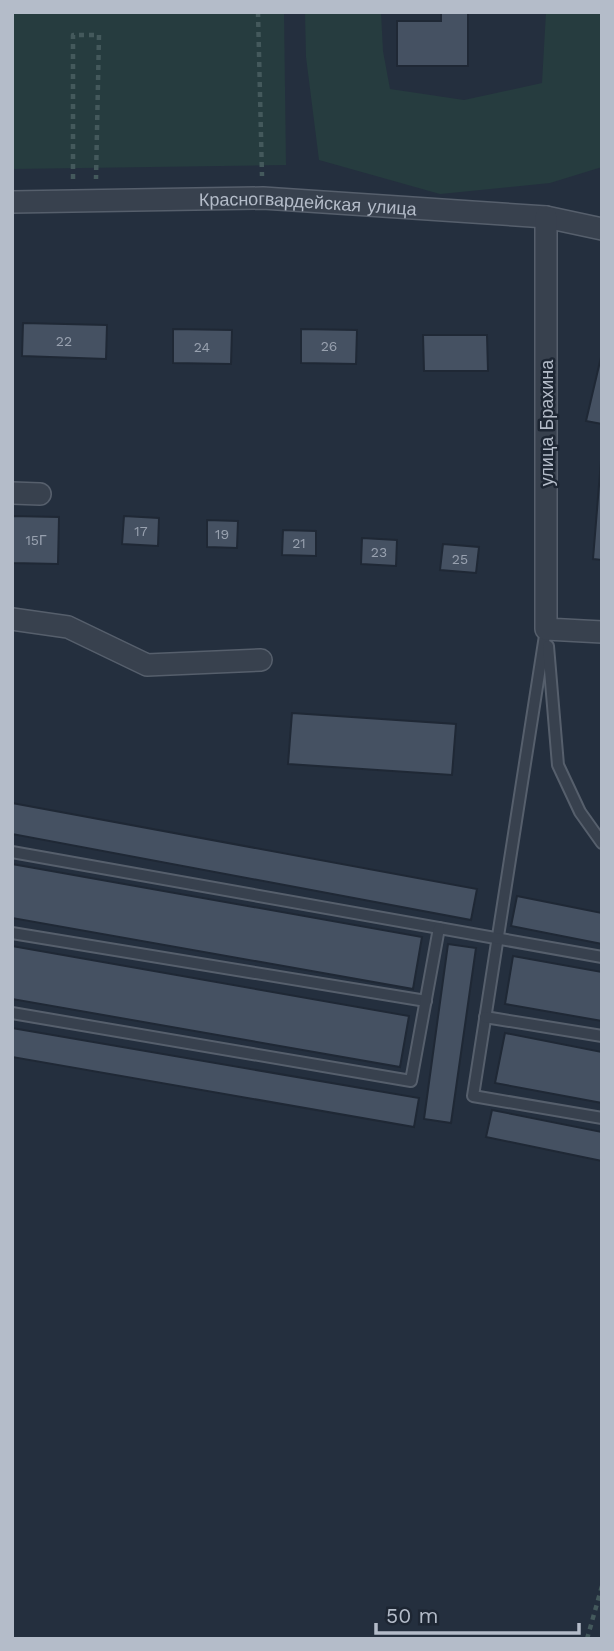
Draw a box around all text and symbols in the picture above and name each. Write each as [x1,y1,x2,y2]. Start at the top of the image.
street label: Красногвардейская улица [199,187,418,219]
house number: 22 [56,333,72,349]
house number: 26 [321,338,337,354]
house number: 24 [194,339,210,355]
street label: улица Брахина [536,359,557,486]
house number: 17 [134,523,148,539]
house number: 19 [215,526,229,542]
house number: 15Г [25,532,47,548]
house number: 21 [292,535,306,551]
house number: 23 [371,544,387,560]
house number: 25 [452,551,468,567]
scale bar [376,1592,579,1636]
text: 50 m [386,1603,438,1628]

